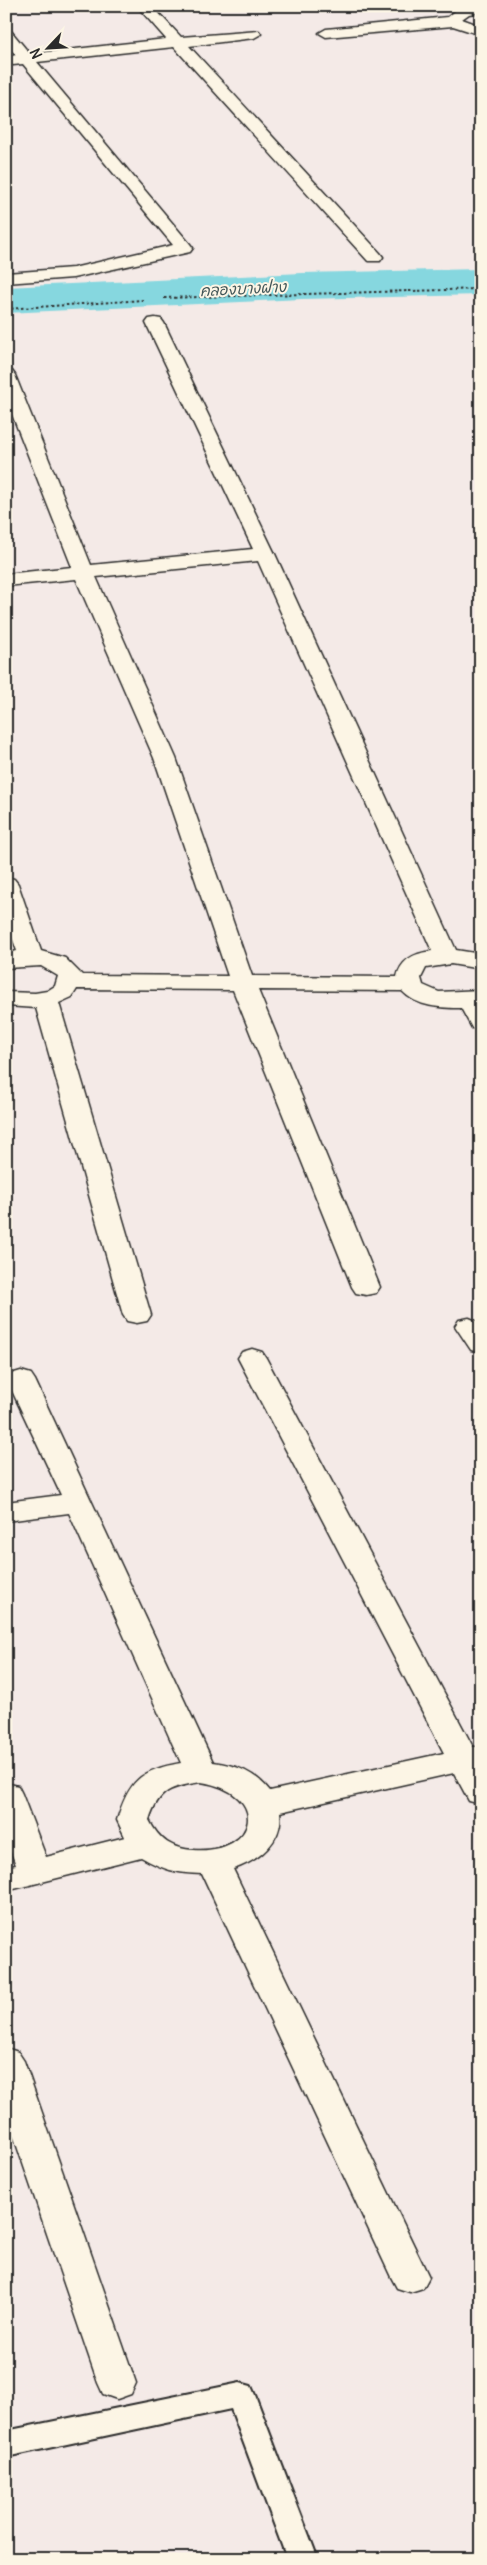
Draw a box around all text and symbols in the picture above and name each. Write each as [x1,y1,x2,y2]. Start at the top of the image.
north arrow [22,22,72,72]
text: N [26,45,46,62]
water label: คลองบางฝาง [199,277,288,300]

